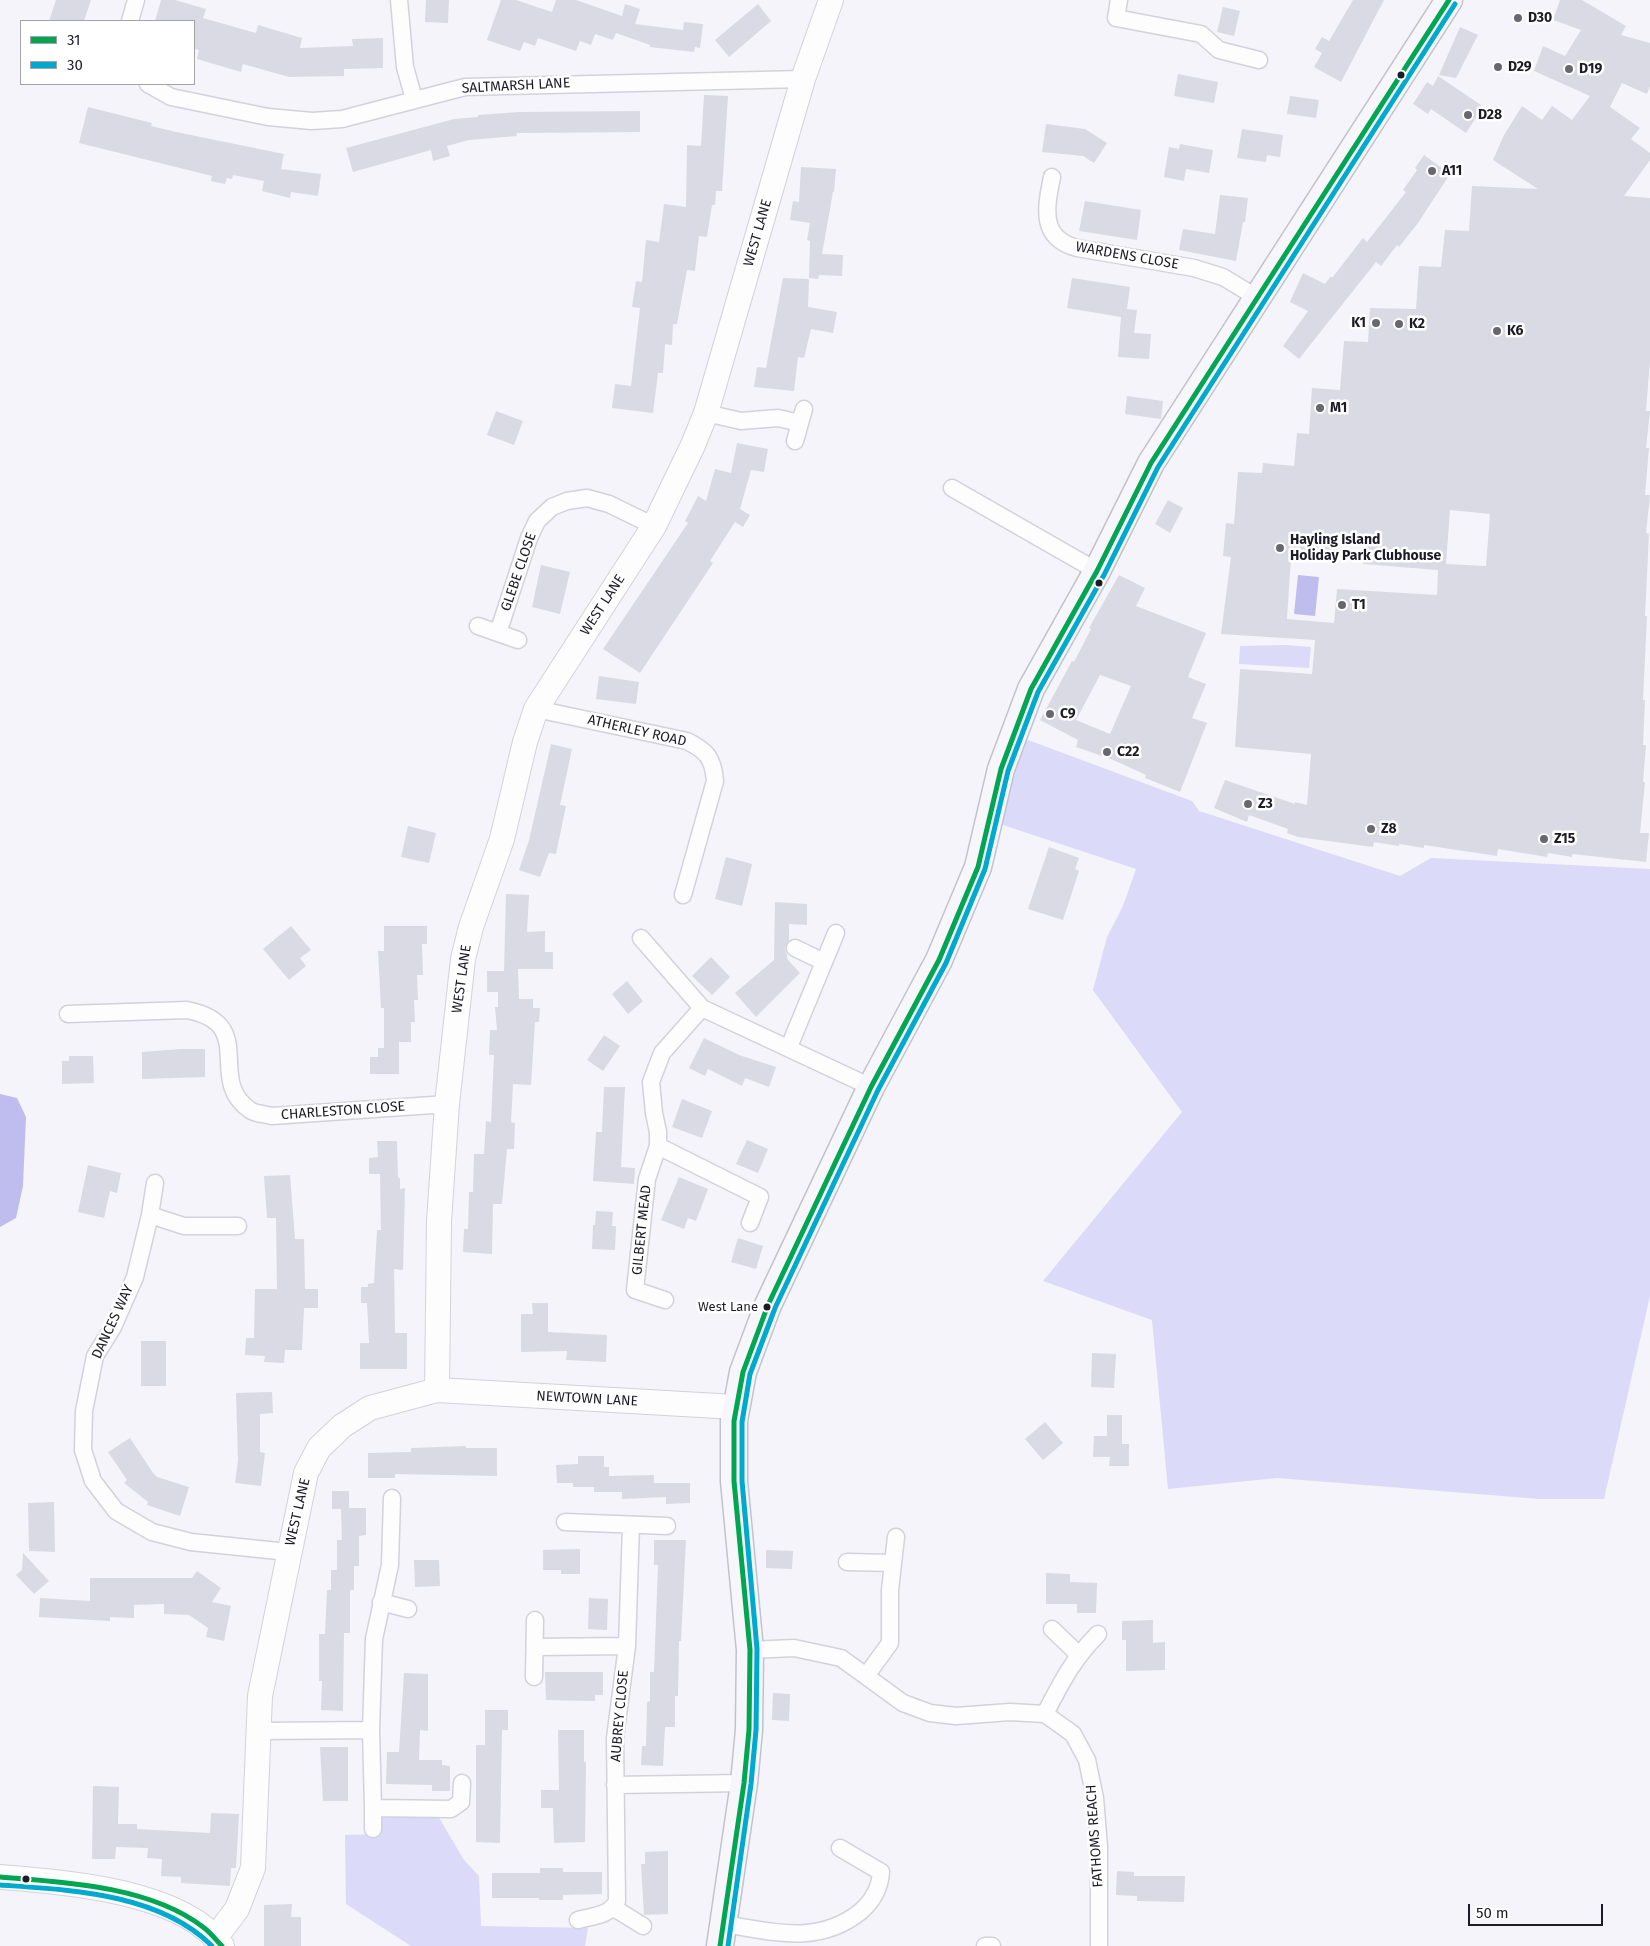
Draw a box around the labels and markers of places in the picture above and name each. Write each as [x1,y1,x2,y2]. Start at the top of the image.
place label: D30 [1528,10,1552,26]
marker: D30 [1512,12,1524,24]
place label: D29 [1508,59,1532,75]
marker: D29 [1492,61,1504,73]
place label: D19 [1579,61,1602,77]
marker: D19 [1563,63,1575,75]
unlabelled marker [1396,70,1406,80]
place label: D28 [1478,107,1502,123]
marker: D28 [1462,109,1474,121]
place label: A11 [1442,163,1462,179]
marker: A11 [1426,165,1438,177]
place label: K1 [1351,315,1366,331]
place label: K2 [1409,316,1425,332]
marker: K1 [1370,317,1382,329]
marker: K2 [1393,318,1405,330]
place label: K6 [1507,323,1523,339]
marker: K6 [1491,325,1503,337]
place label: M1 [1330,400,1347,416]
marker: M1 [1314,402,1326,414]
place label: Hayling Island Holiday Park Clubhouse [1290,532,1441,564]
marker: Hayling Island Holiday Park Clubhouse [1274,542,1286,554]
unlabelled marker [1094,578,1104,588]
place label: T1 [1352,597,1366,613]
marker: T1 [1336,599,1348,611]
place label: C9 [1060,706,1075,722]
marker: C9 [1044,708,1056,720]
place label: C22 [1117,744,1140,760]
marker: C22 [1101,746,1113,758]
place label: Z3 [1258,796,1273,812]
marker: Z3 [1242,798,1254,810]
place label: Z8 [1381,821,1397,837]
marker: Z8 [1365,823,1377,835]
place label: Z15 [1554,831,1575,847]
marker: Z15 [1538,833,1550,845]
place label: West Lane [698,1299,758,1315]
marker: West Lane [762,1302,772,1312]
unlabelled marker [21,1874,31,1884]

